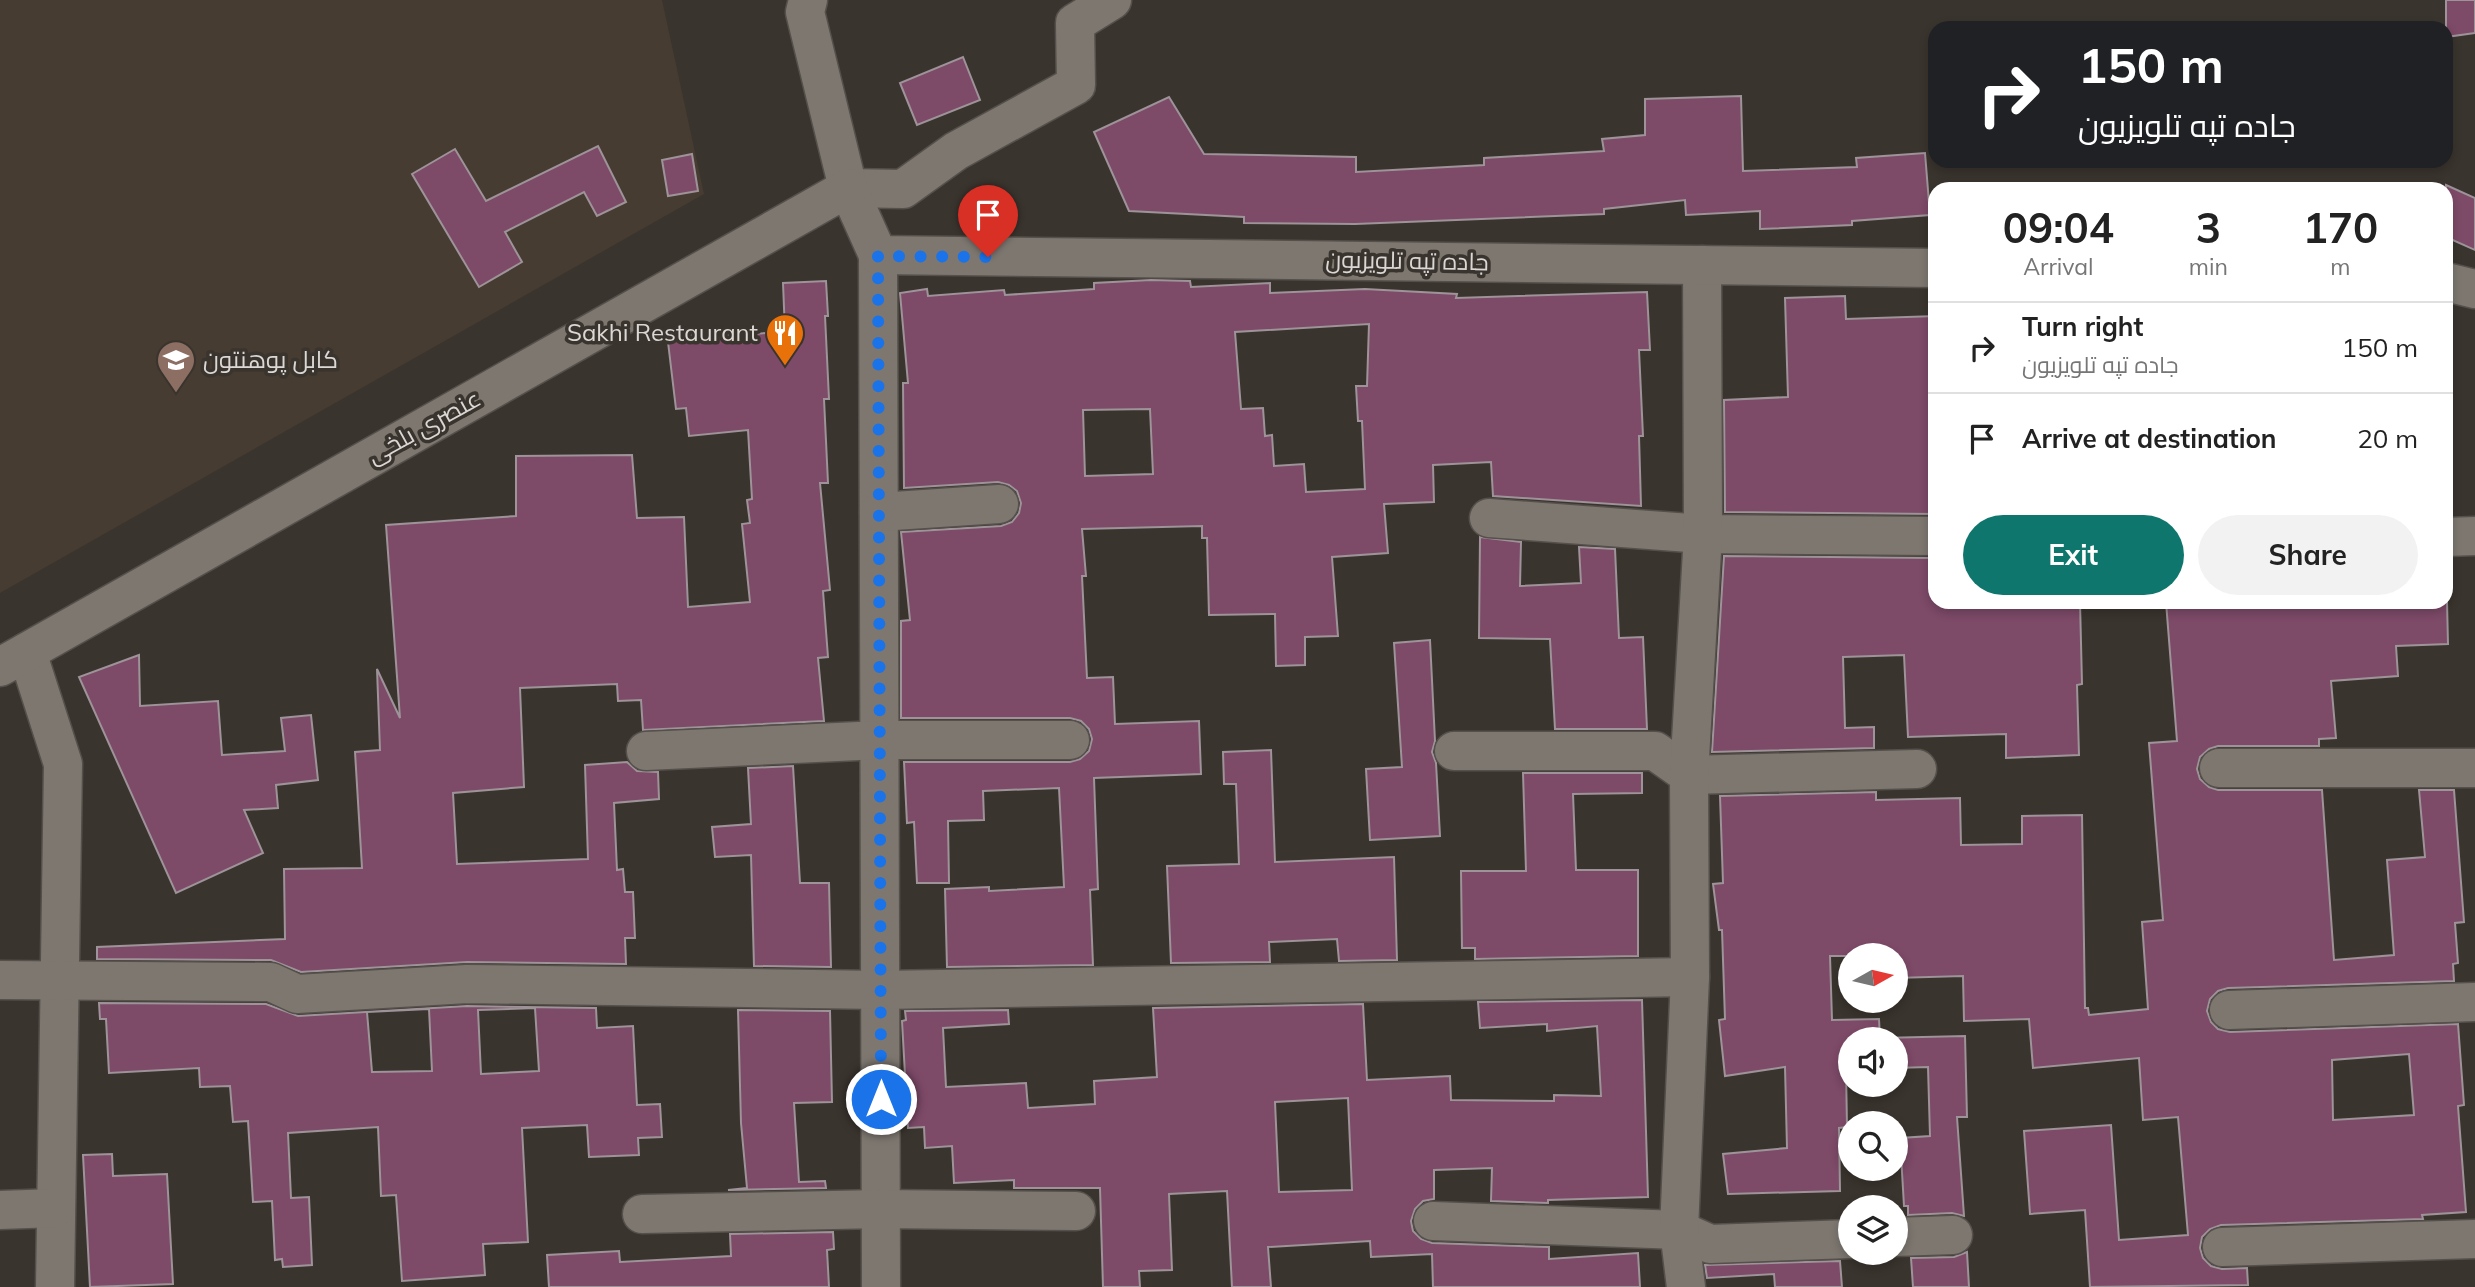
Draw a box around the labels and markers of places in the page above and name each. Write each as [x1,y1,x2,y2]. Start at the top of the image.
pin [958,185,1018,257]
restaurant icon: Sakhi Restaurant [764,312,806,367]
place label: Sakhi Restaurant [567,317,758,347]
school or university icon: کابل پوهنتون [155,339,197,394]
place label: کابل پوهنتون [203,344,338,376]

